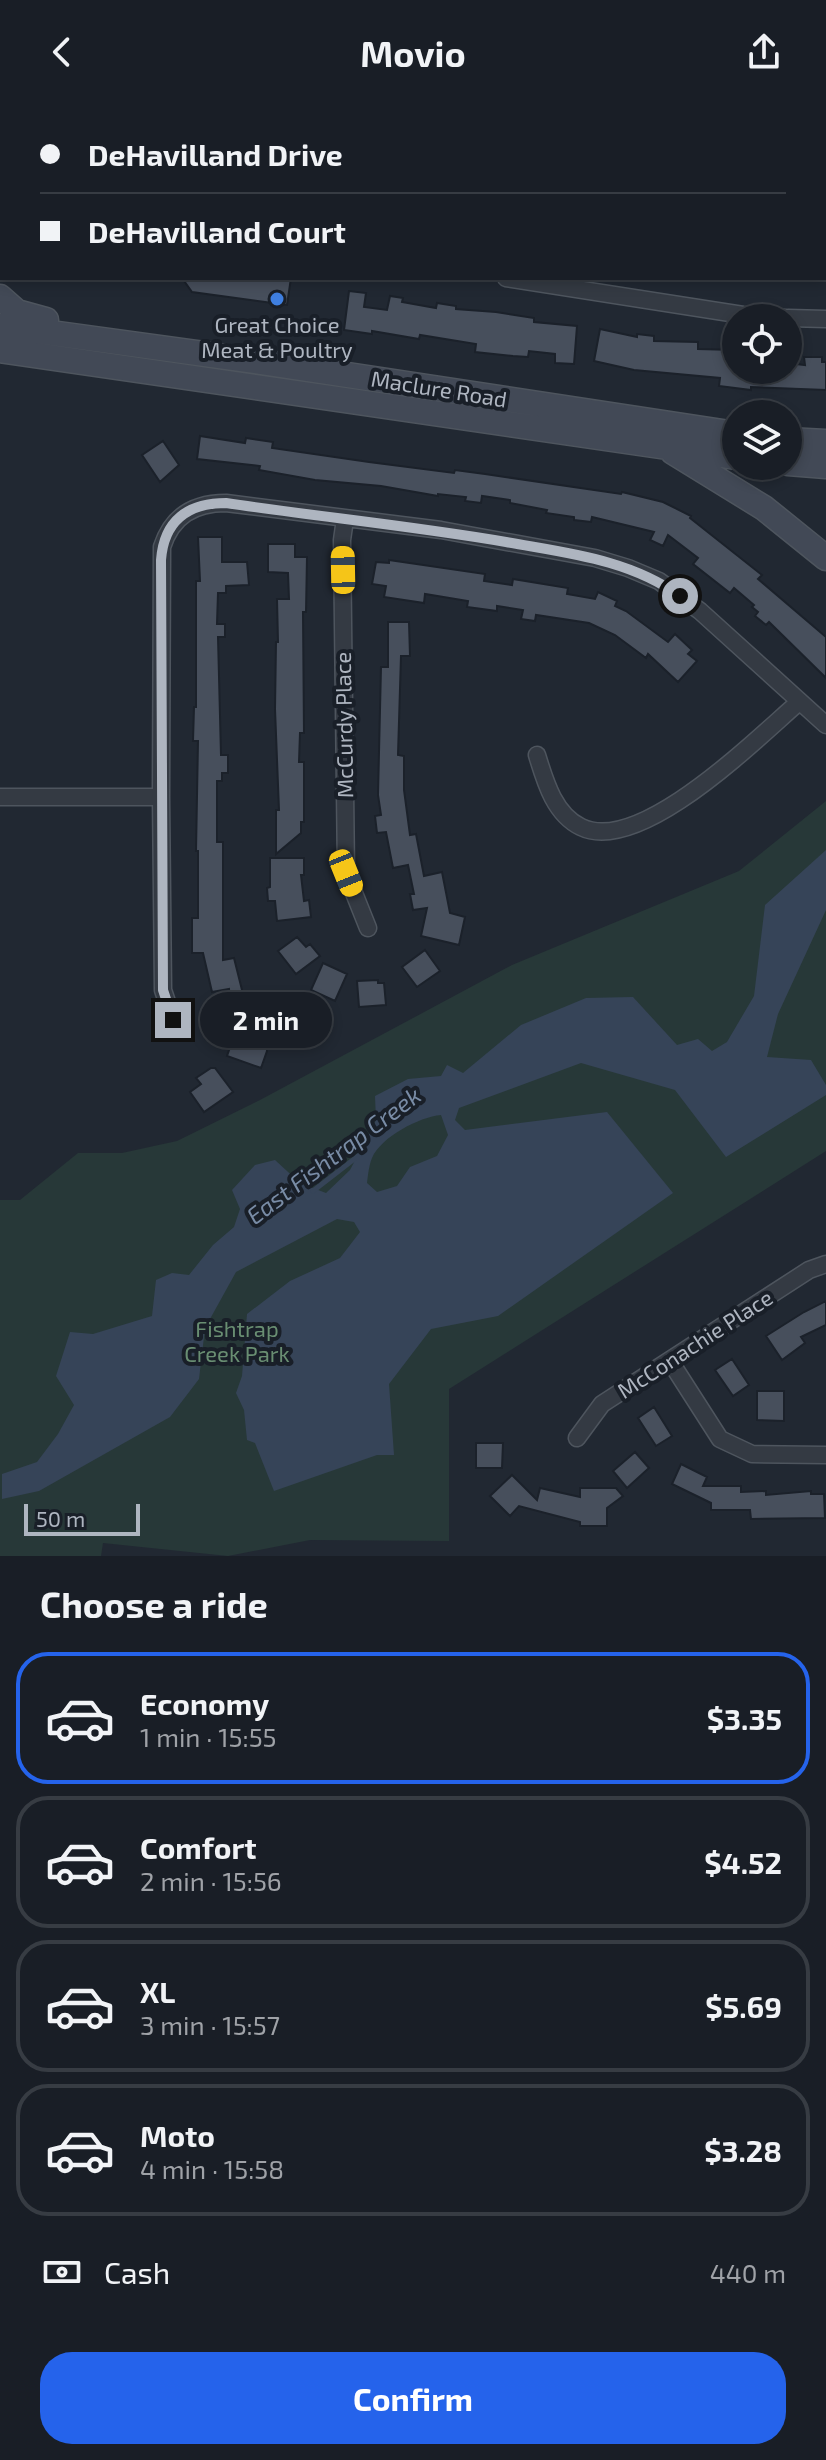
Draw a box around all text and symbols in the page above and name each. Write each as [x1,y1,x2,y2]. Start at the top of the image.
icon: back [40,30,84,74]
icon: share [742,30,786,74]
text: Movio [360,31,466,74]
text: DeHavilland Drive [88,136,343,172]
text: DeHavilland Court [88,213,346,249]
marker: Great Choice Meat & Poultry [268,290,286,308]
map controls [722,304,802,480]
button: locate [722,304,802,384]
place label: Great Choice Meat & Poultry [201,311,353,362]
street label: Maclure Road [369,364,509,412]
button: layers [722,400,802,480]
car [331,546,355,594]
route start [662,578,698,614]
street label: McCurdy Place [329,652,357,798]
car [326,846,366,900]
callout: 2 min [201,992,333,1048]
route end [155,1002,191,1038]
text: 2 min [233,1004,299,1035]
water label: East Fishtrap Creek [240,1080,426,1230]
street label: McConachie Place [612,1283,777,1403]
park label: Fishtrap Creek Park [184,1315,290,1366]
scale bar [24,1500,140,1536]
text: 50 m [36,1505,85,1531]
text: Choose a ride [40,1582,268,1625]
icon: car [44,1682,116,1754]
text: Economy [140,1685,269,1721]
text: $3.35 [707,1700,782,1736]
text: 1 min · 15:55 [140,1721,277,1752]
icon: car [44,1826,116,1898]
text: Comfort [140,1829,257,1865]
text: $4.52 [704,1844,782,1880]
text: 2 min · 15:56 [140,1865,282,1896]
icon: car [44,1970,116,2042]
text: XL [140,1973,175,2009]
text: $5.69 [705,1988,782,2024]
text: 3 min · 15:57 [140,2009,280,2040]
icon: car [44,2114,116,2186]
text: Moto [140,2117,215,2153]
text: $3.28 [704,2132,782,2168]
text: 4 min · 15:58 [140,2153,284,2184]
icon: cash [40,2250,84,2294]
text: Cash [104,2254,170,2290]
text: 440 m [710,2257,786,2288]
button: Confirm [40,2352,786,2444]

